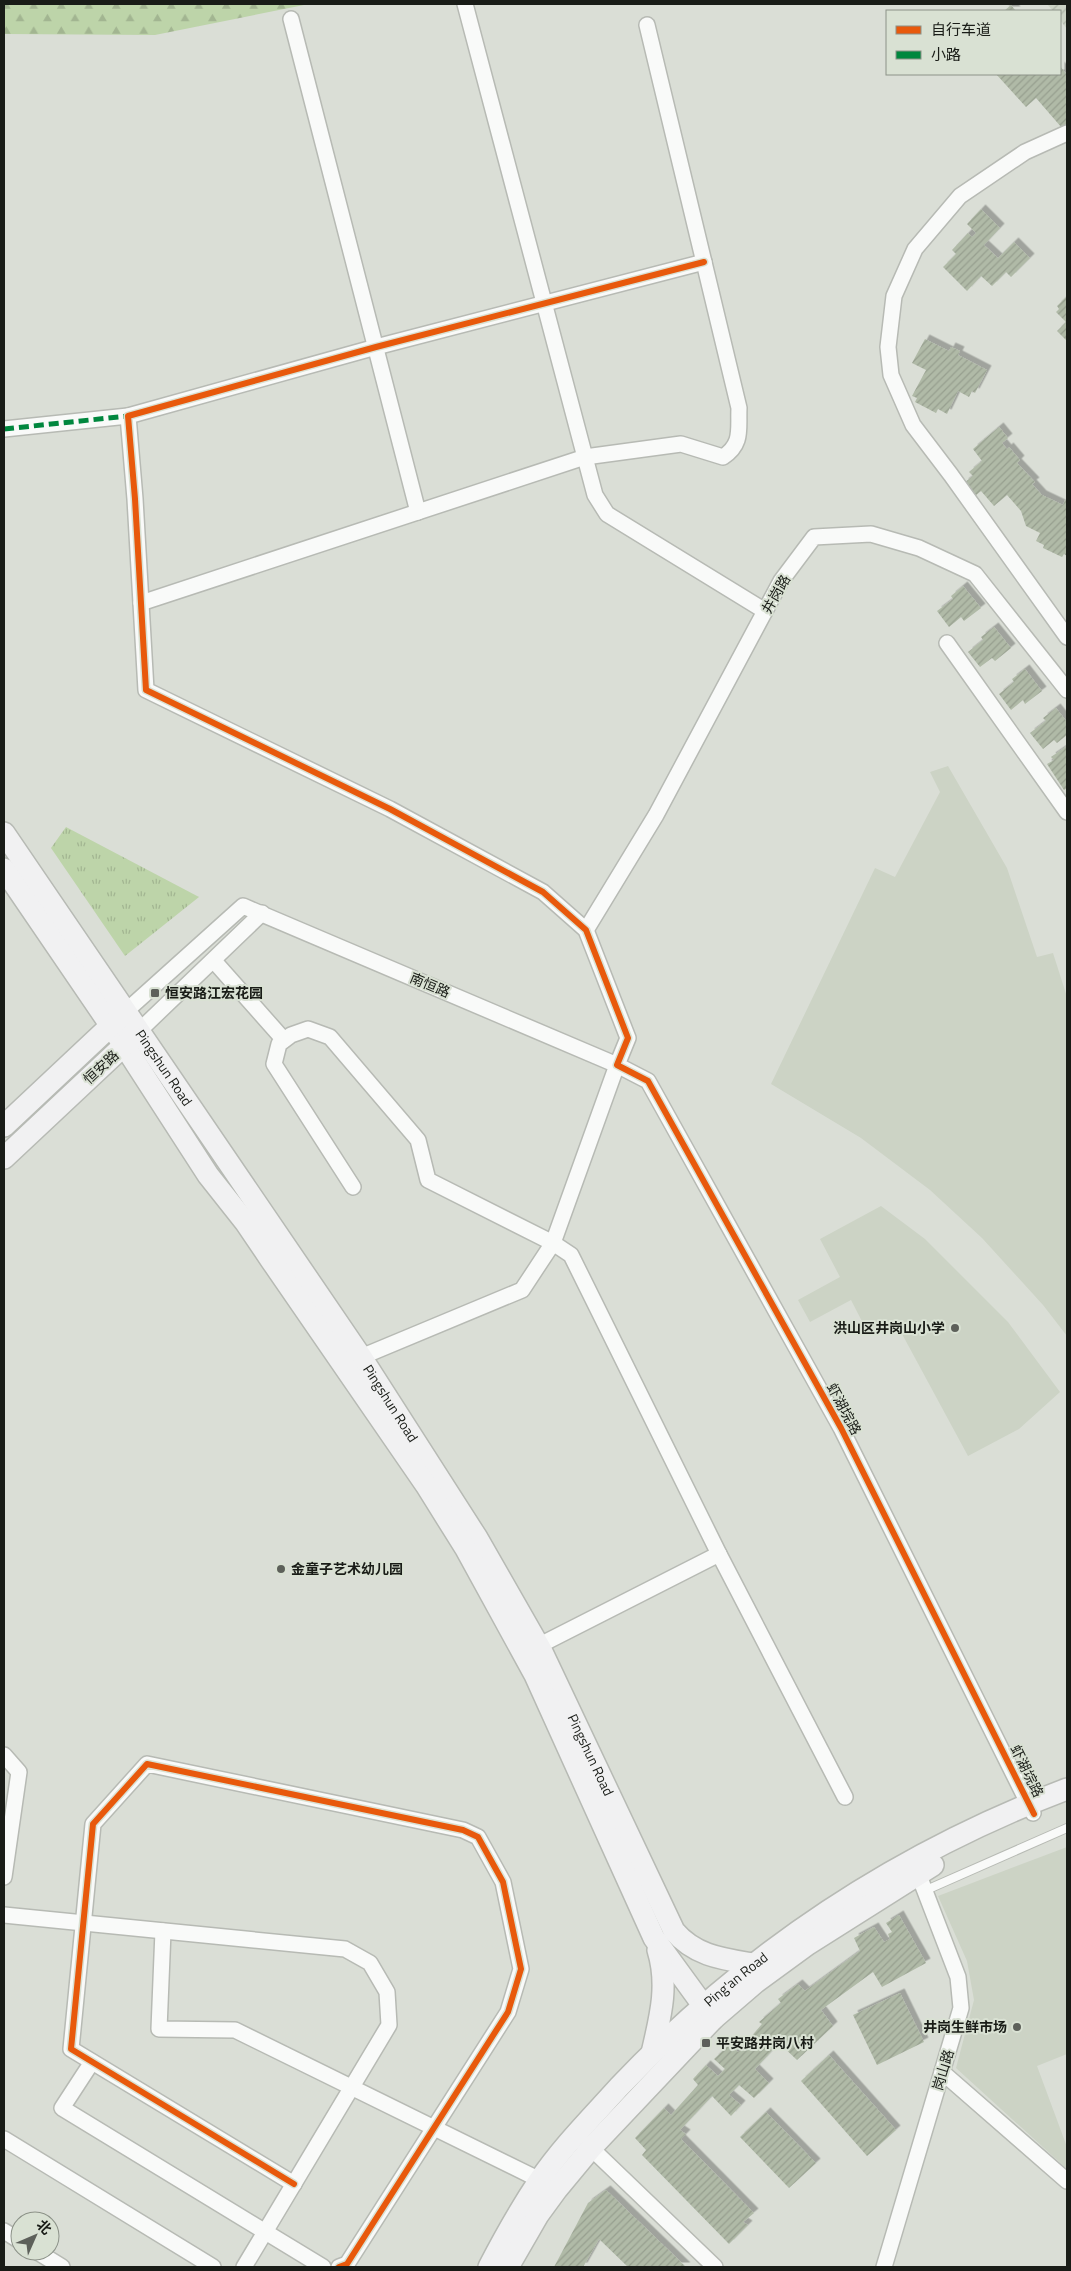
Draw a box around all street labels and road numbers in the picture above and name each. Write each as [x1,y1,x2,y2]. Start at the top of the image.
street label: 井岗路 [756,570,795,617]
street label: 南恒路 [407,967,454,1002]
street label: Pingshun Road [131,1025,198,1110]
street label: 恒安路 [78,1045,123,1089]
street label: Pingshun Road [358,1360,424,1446]
street label: 虾湖垸路 [822,1379,867,1438]
street label: Pingshun Road [563,1710,619,1799]
street label: 虾湖垸路 [1006,1741,1049,1801]
street label: Ping'an Road [699,1947,772,2011]
street label: 岗山路 [926,2047,959,2093]

